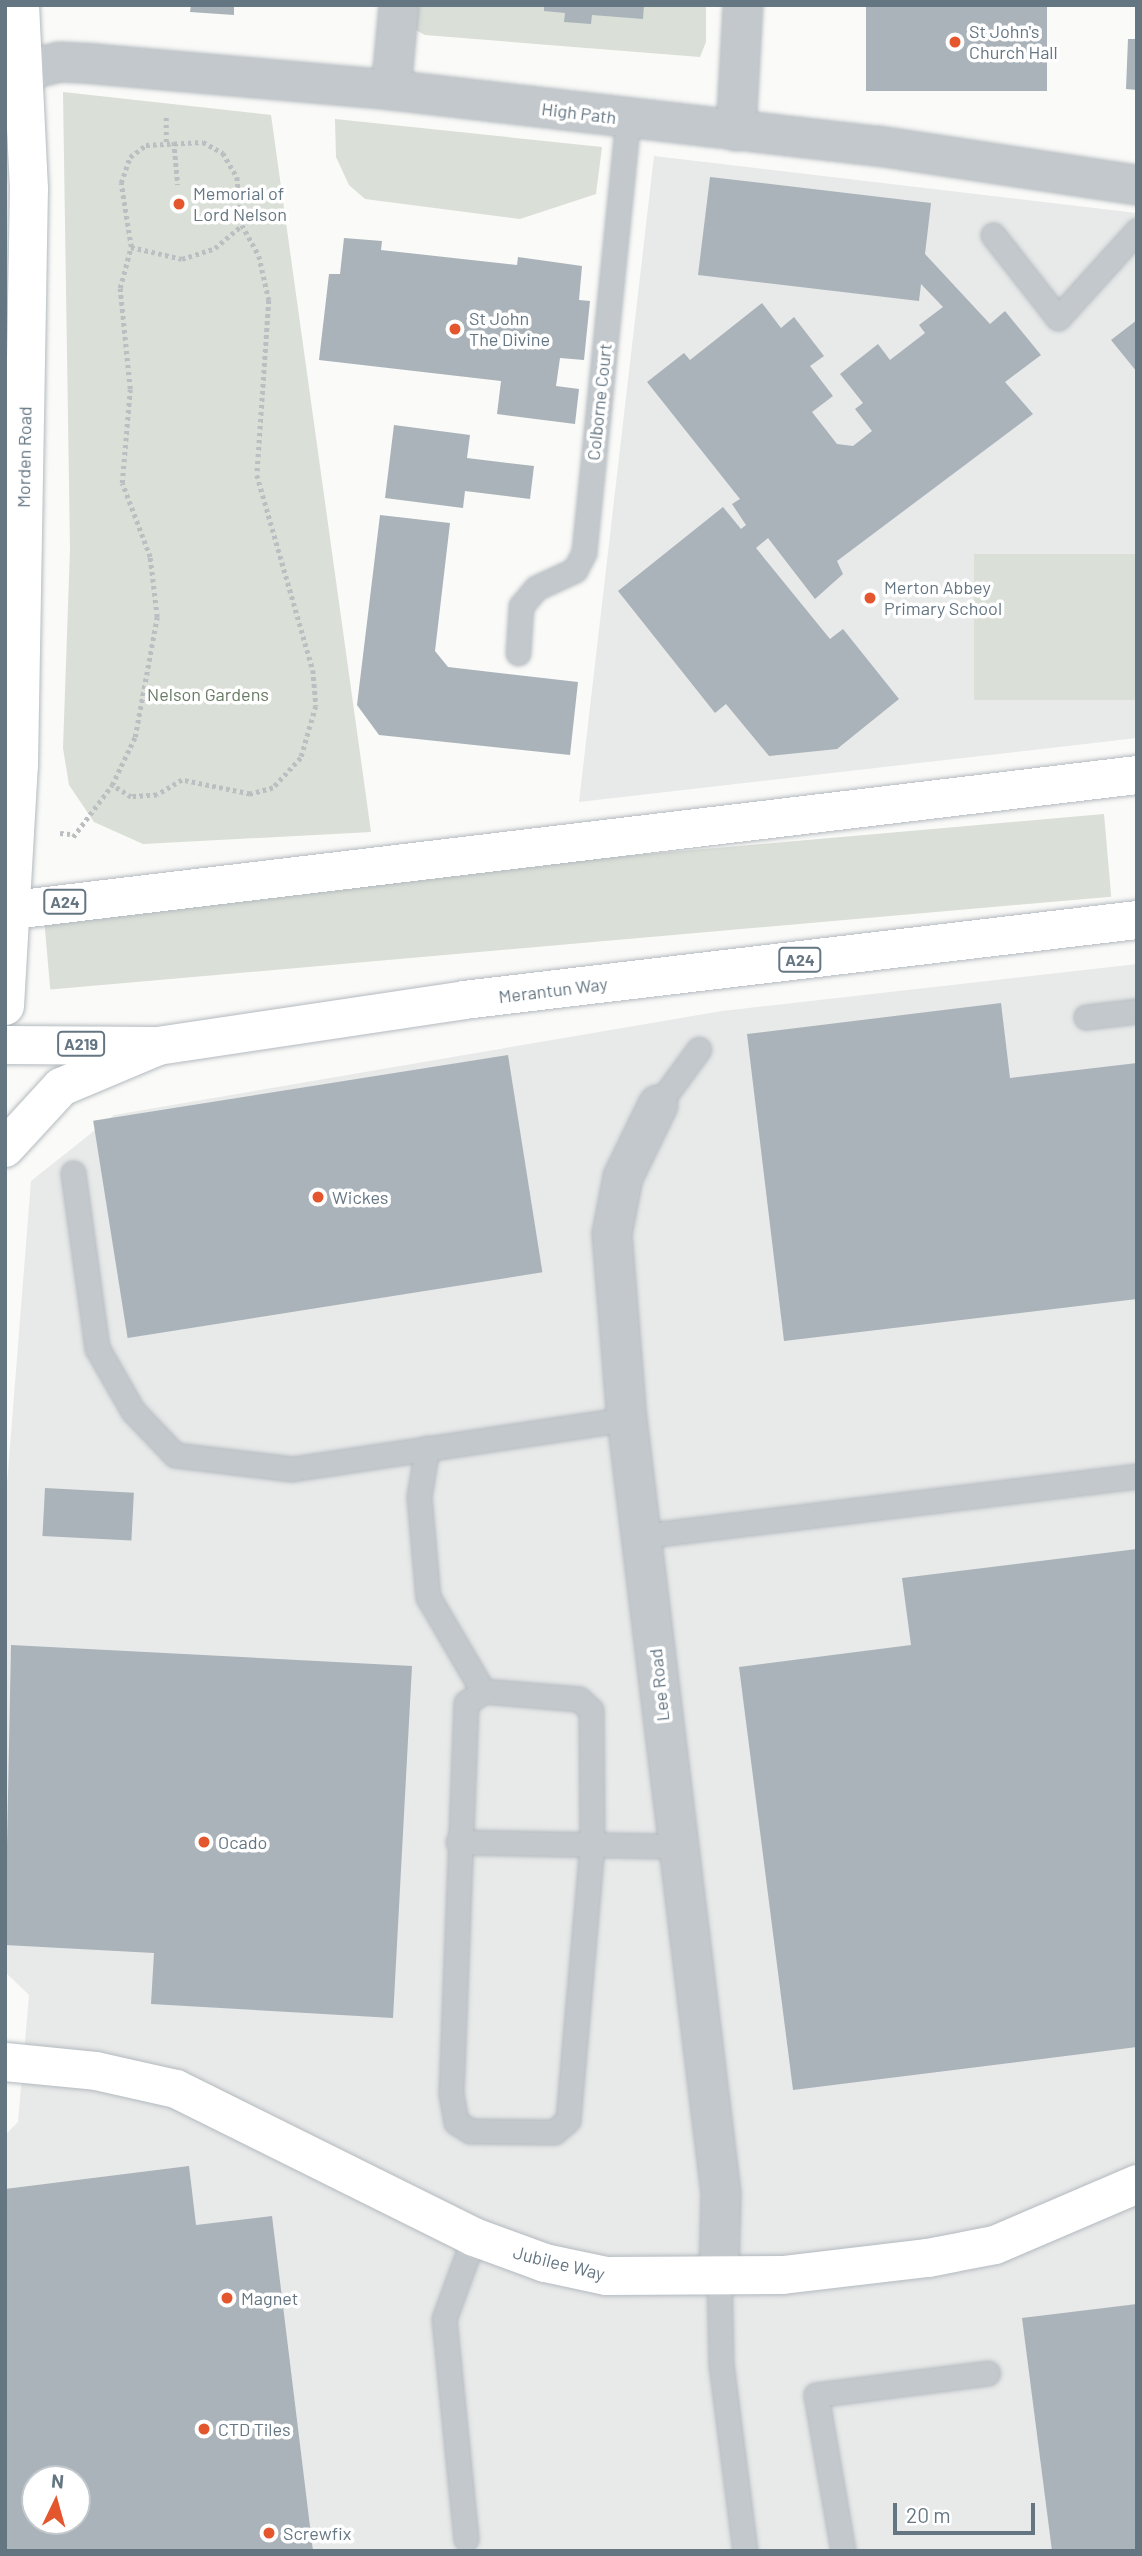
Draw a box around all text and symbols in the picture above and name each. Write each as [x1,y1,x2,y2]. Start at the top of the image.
place label: St John's Church Hall [969,21,1058,64]
marker: St John's Church Hall [947,34,963,50]
street label: High Path [540,98,618,128]
place label: Memorial of Lord Nelson [193,183,287,226]
marker: Memorial of Lord Nelson [171,196,187,212]
place label: St John The Divine [469,308,550,350]
marker: St John The Divine [447,321,463,337]
street label: Colborne Court [582,342,616,462]
street label: Morden Road [12,406,36,508]
place label: Merton Abbey Primary School [884,577,1002,620]
marker: Merton Abbey Primary School [862,590,878,606]
park label: Nelson Gardens [147,683,269,705]
road number: A24 [42,890,88,914]
road number: A24 [777,948,823,972]
street label: Merantun Way [497,973,609,1007]
road number: A219 [56,1032,106,1056]
place label: Wickes [332,1186,389,1208]
marker: Wickes [310,1189,326,1205]
street label: Lee Road [644,1648,674,1722]
place label: Ocado [218,1831,267,1853]
marker: Ocado [196,1834,212,1850]
street label: Jubilee Way [511,2241,607,2285]
place label: Magnet [241,2287,298,2309]
marker: Magnet [219,2290,235,2306]
place label: CTD Tiles [218,2418,291,2440]
marker: CTD Tiles [196,2421,212,2437]
north arrow [21,2465,91,2535]
text: N [50,2469,65,2493]
scale bar [897,2490,1039,2534]
text: 20 m [906,2502,951,2527]
place label: Screwfix [283,2522,351,2544]
marker: Screwfix [261,2525,277,2541]

